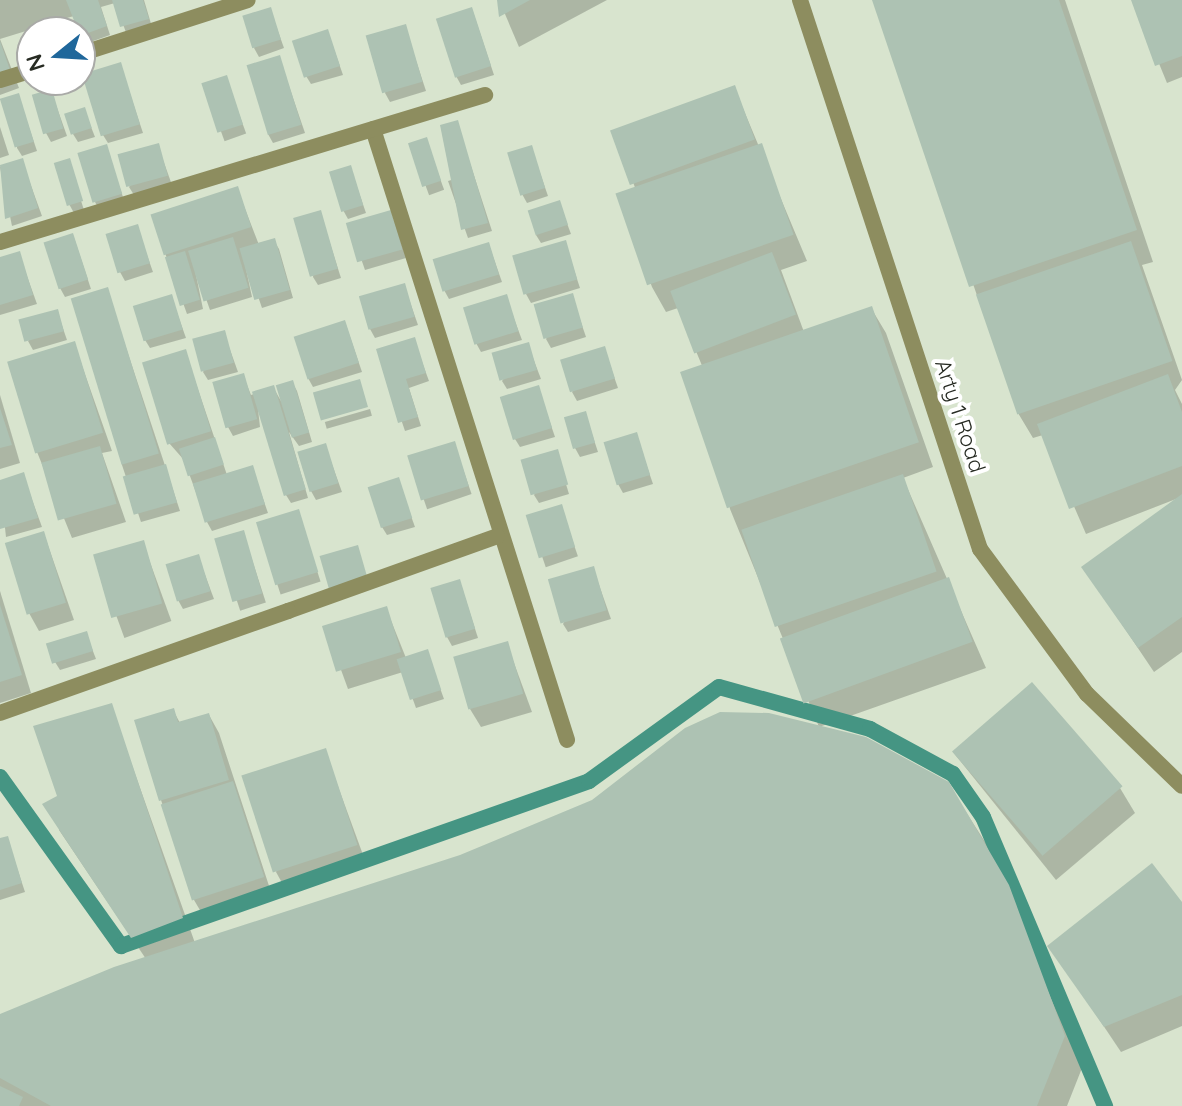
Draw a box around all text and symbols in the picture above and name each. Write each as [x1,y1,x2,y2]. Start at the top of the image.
north arrow [16,16,96,96]
text: N [19,51,51,75]
street label: Arty 1 Road [929,356,991,476]

